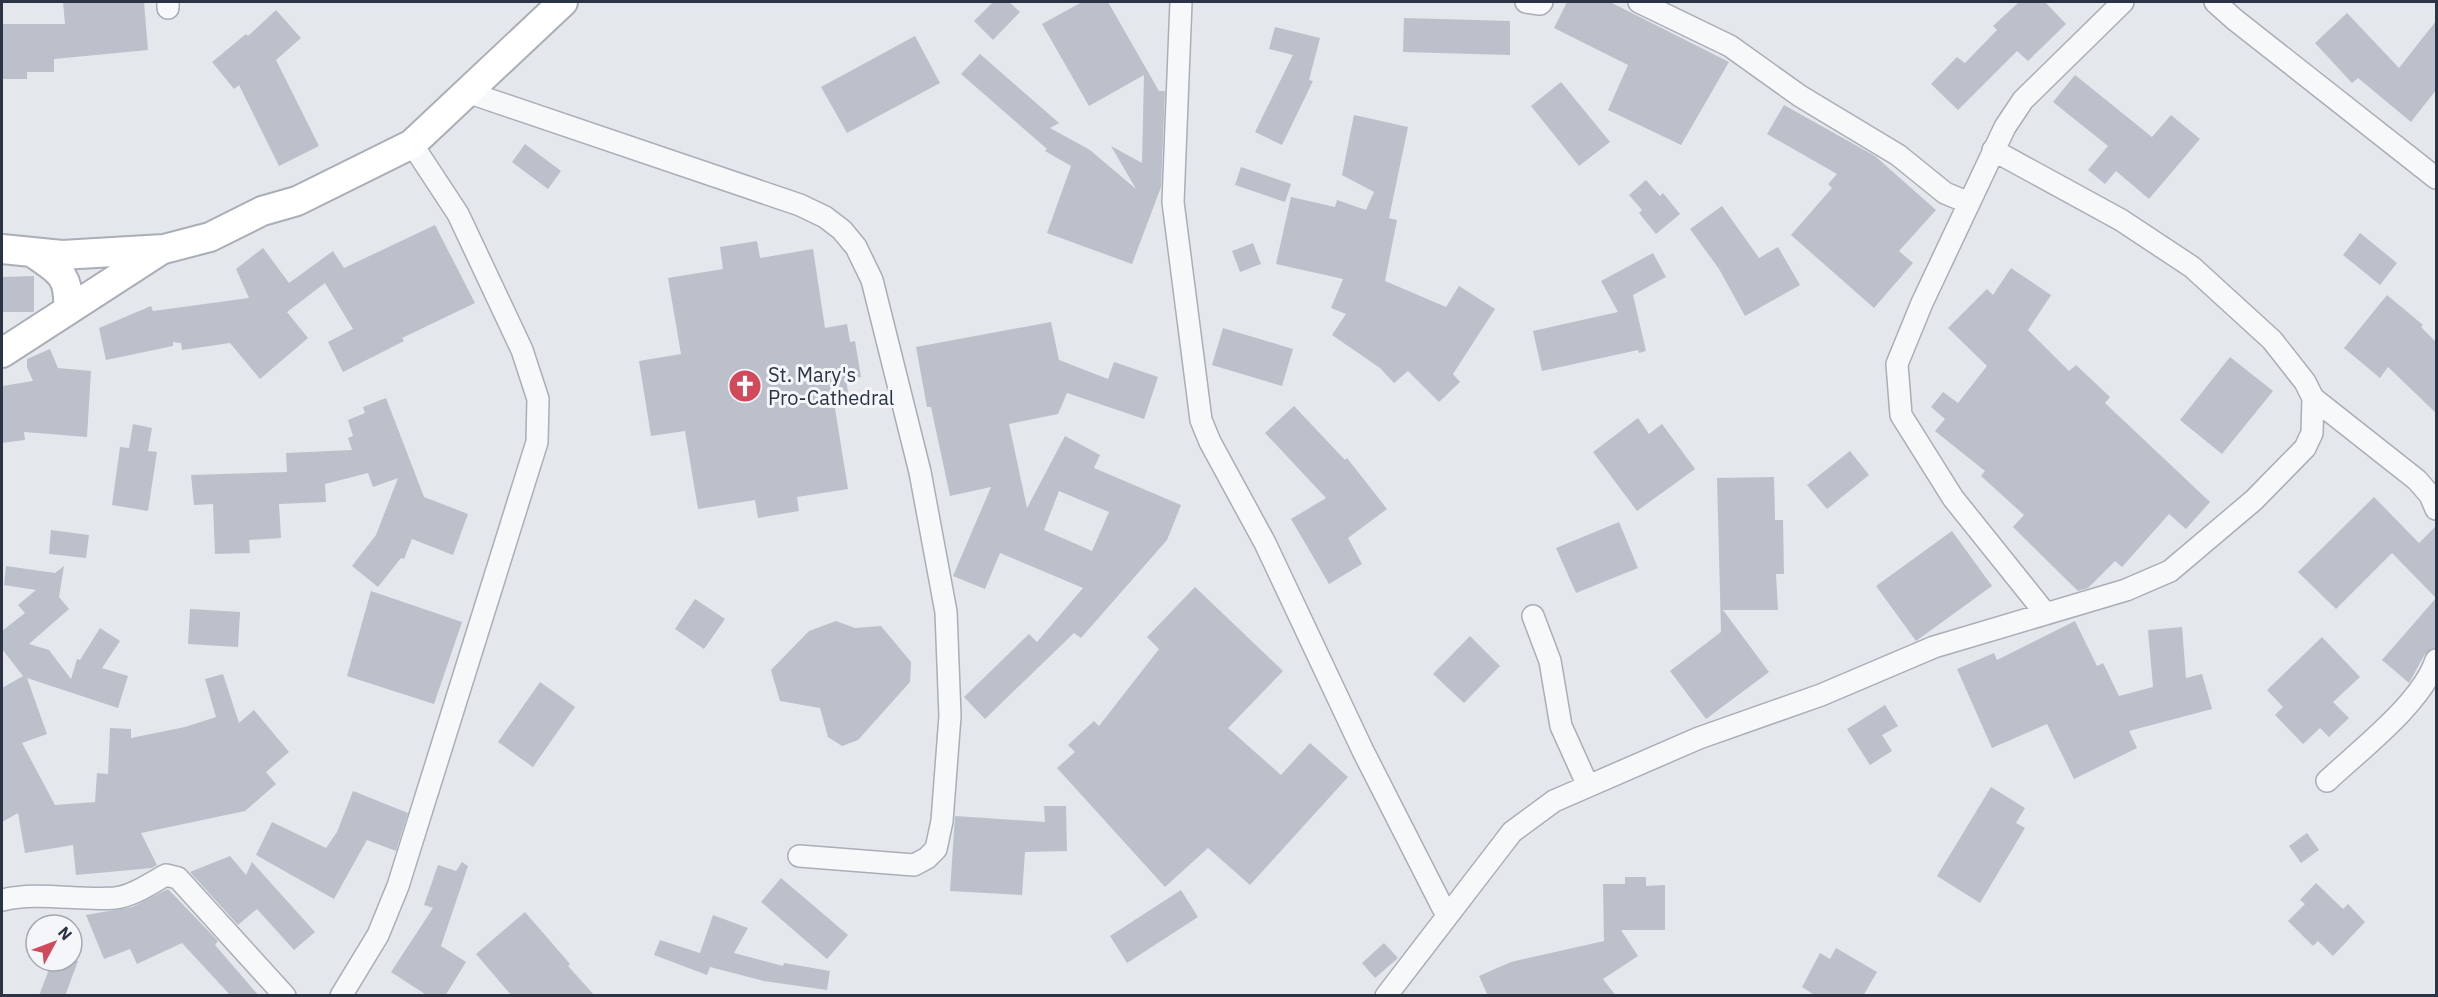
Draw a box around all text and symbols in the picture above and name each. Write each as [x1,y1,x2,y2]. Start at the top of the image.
place label: St. Mary's Pro-Cathedral [768,361,894,411]
church icon: St. Mary's Pro-Cathedral [727,368,763,404]
north arrow [24,913,84,973]
text: N [54,922,77,944]

